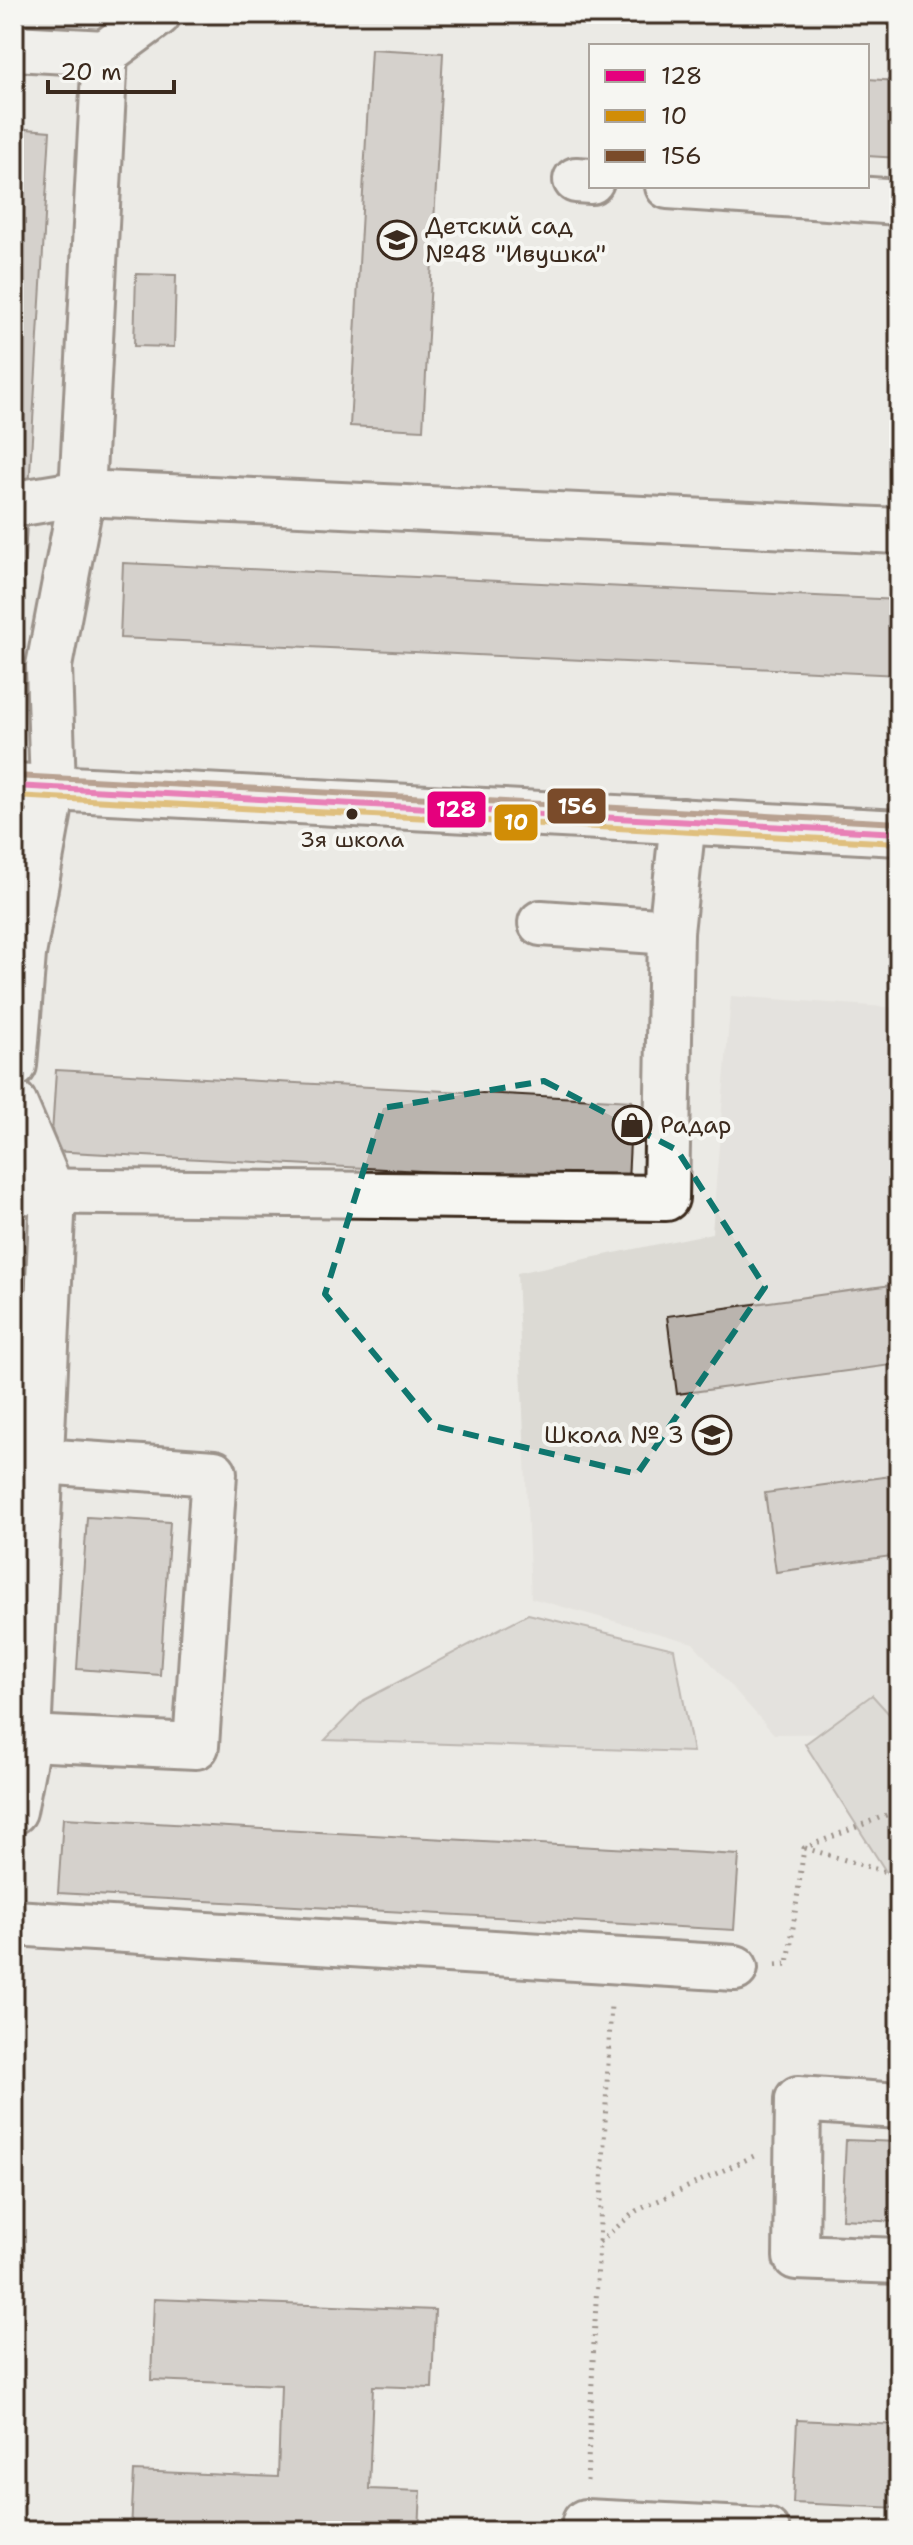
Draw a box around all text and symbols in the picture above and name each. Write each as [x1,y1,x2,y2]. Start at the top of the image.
scale bar [48,44,174,94]
legend [589,44,869,188]
text: 20 m [60,56,122,88]
text: 128 [661,60,703,92]
text: 10 [661,100,687,132]
text: 156 [661,140,702,172]
place label: Детский сад №48 "Ивушка" [425,210,606,270]
school or university icon: Детский сад №48 "Ивушка" [376,219,418,261]
line badge: 156 [546,787,607,825]
line badge: 128 [426,790,487,829]
text: 156 [557,792,597,821]
text: 128 [436,795,476,824]
line badge: 10 [493,803,539,842]
marker: 3я школа [344,806,360,822]
text: 10 [504,808,528,837]
place label: 3я школа [300,825,405,854]
shop icon: Радар [611,1104,653,1146]
place label: Радар [660,1109,732,1141]
school or university icon: Школа № 3 [691,1414,733,1456]
place label: Школа № 3 [544,1419,684,1451]

